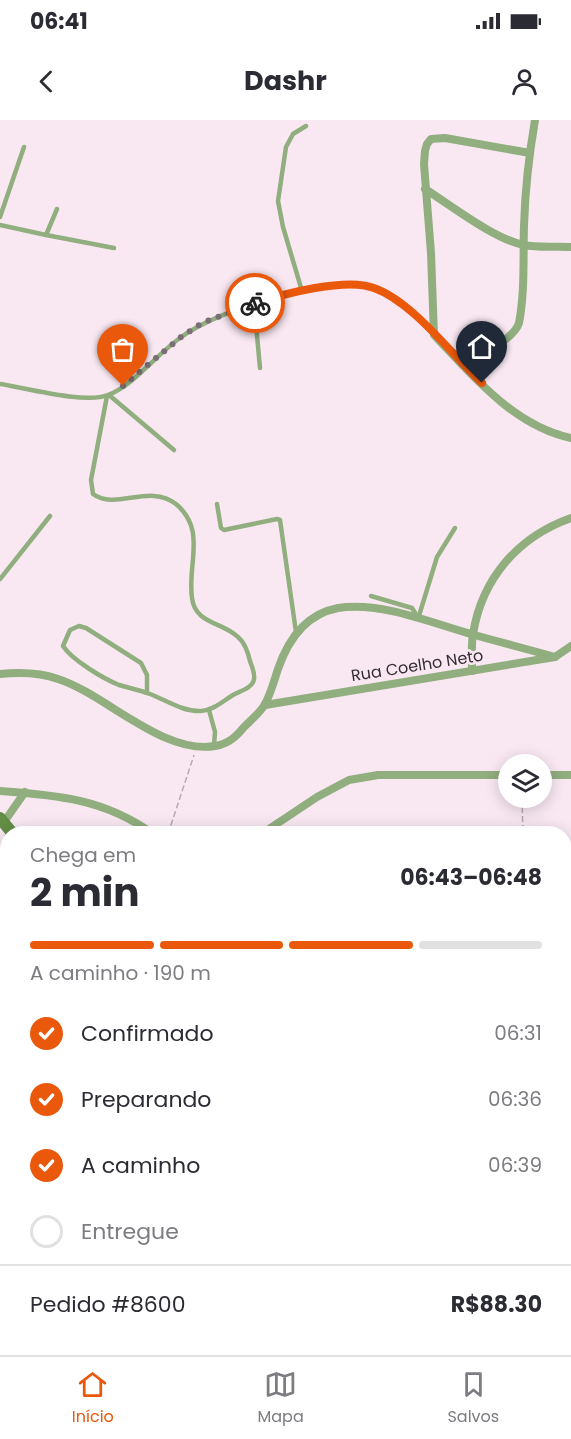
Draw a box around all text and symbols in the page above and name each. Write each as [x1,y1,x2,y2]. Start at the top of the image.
text: 06:41 [30,6,88,37]
text: Dashr [244,62,327,99]
icon: back [30,65,63,98]
icon: person [508,65,541,98]
courier [225,273,285,333]
icon: bike [239,287,272,320]
pin [456,321,507,383]
pin [97,324,148,386]
icon: home [465,330,498,363]
icon: bag [106,333,139,366]
street label: Rua Coelho Neto [349,644,485,687]
map controls [498,754,552,808]
button: layers [498,754,552,808]
text: Chega em [30,841,136,869]
text: 06:43–06:48 [400,862,542,893]
text: 2 min [30,865,140,920]
text: A caminho · 190 m [30,959,211,987]
icon: check [30,1017,63,1050]
text: Confirmado [81,1018,214,1049]
text: 06:31 [494,1019,542,1047]
icon: check [30,1083,63,1116]
text: Preparando [81,1084,211,1115]
text: 06:36 [488,1085,542,1113]
icon: check [30,1149,63,1182]
text: A caminho [81,1150,200,1181]
text: 06:39 [488,1151,542,1179]
text: Entregue [81,1216,179,1247]
text: Pedido #8600 [30,1289,185,1320]
text: R$88.30 [451,1289,542,1320]
tab: Início [72,1368,114,1429]
tab: Mapa [258,1368,304,1429]
tab: Salvos [447,1368,499,1429]

